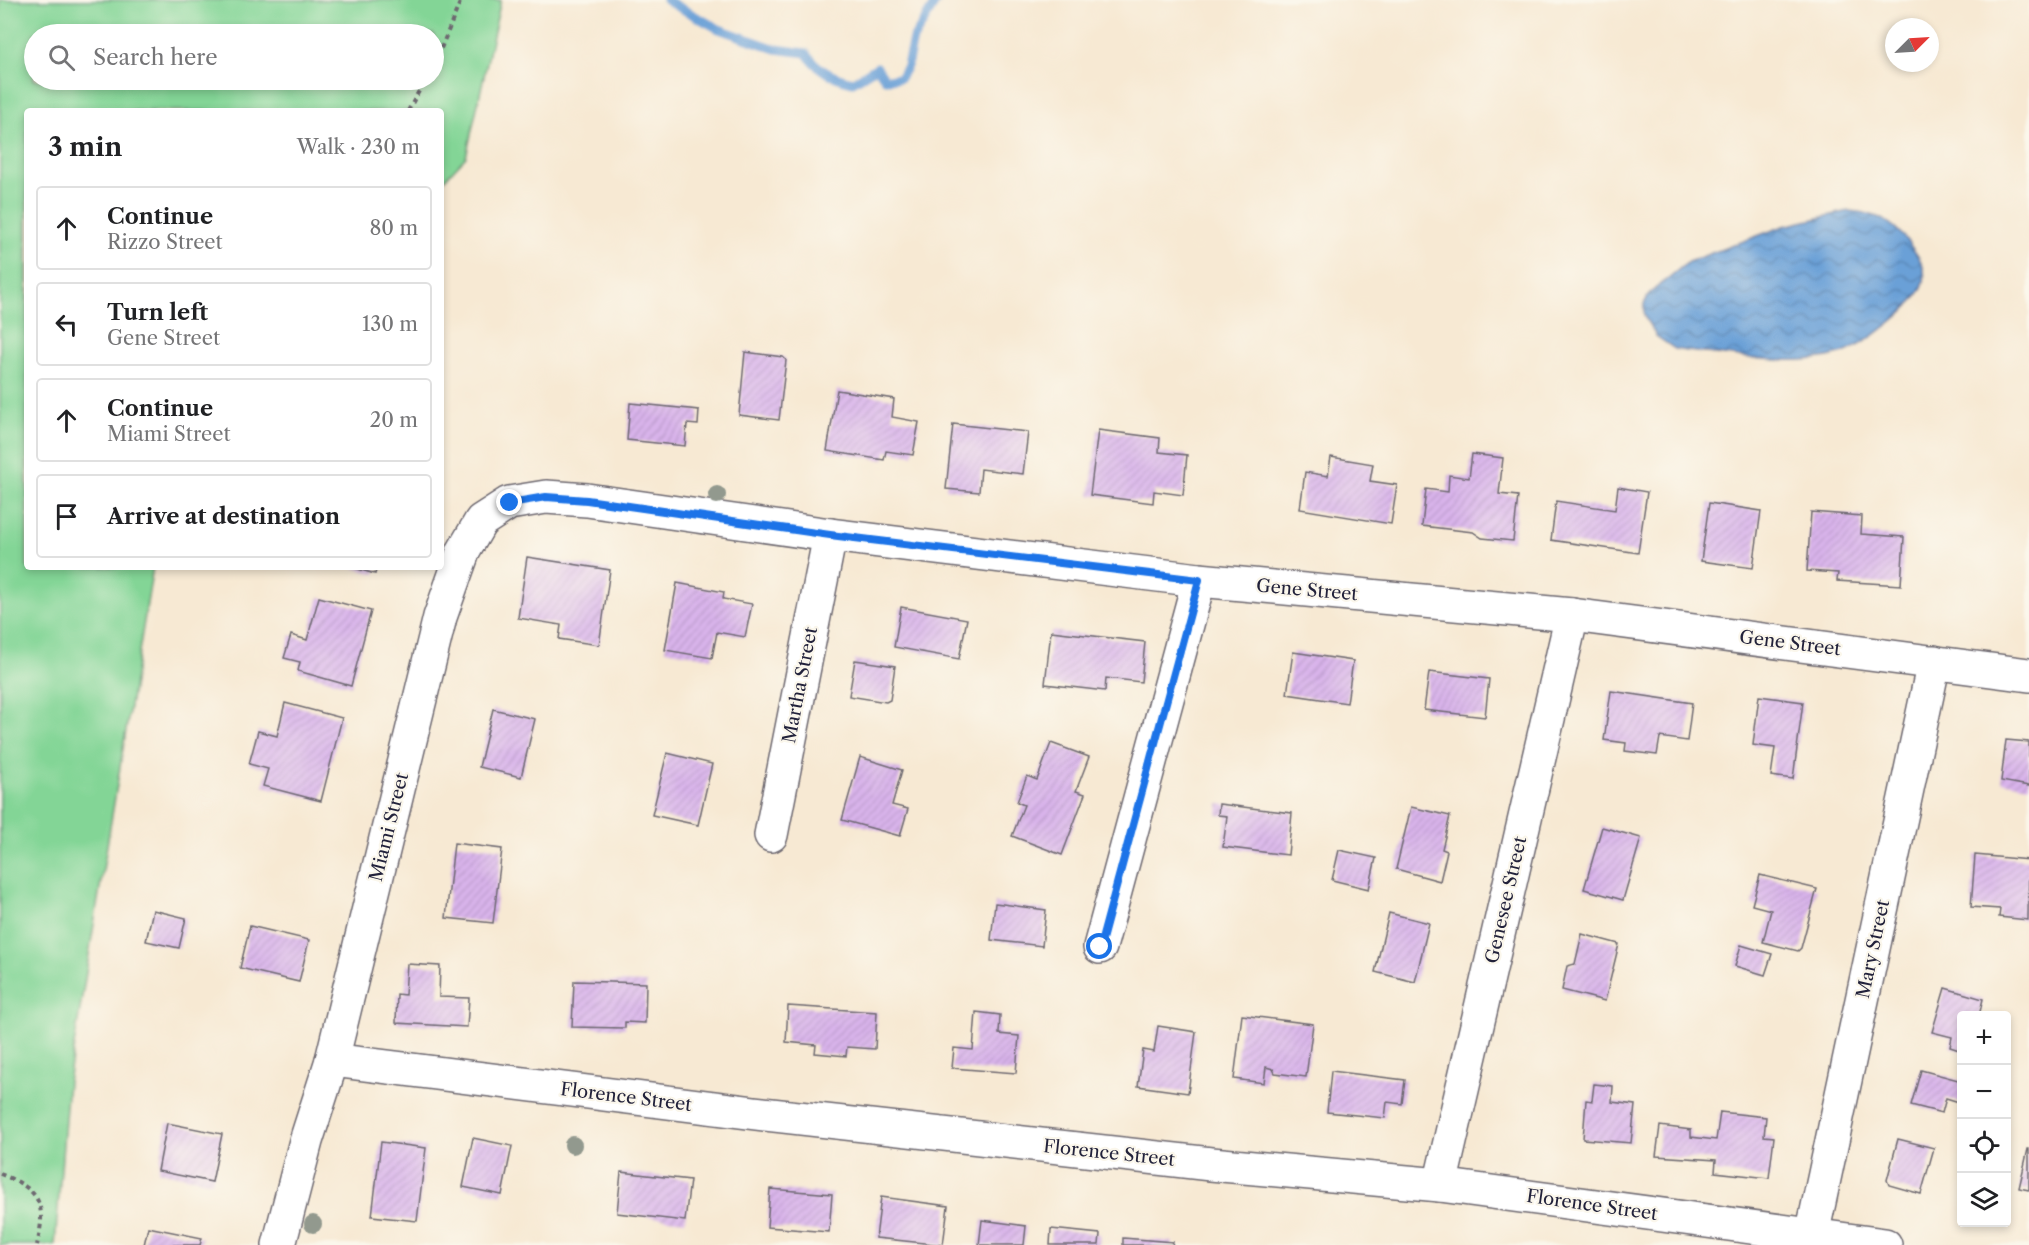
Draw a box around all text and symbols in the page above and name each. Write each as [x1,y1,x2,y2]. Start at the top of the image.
north arrow [1885,18,1939,72]
search box [24,24,444,90]
icon: search [45,41,78,74]
text: Search here [93,44,218,71]
text: 3 min [48,131,122,163]
text: Walk · 230 m [297,135,420,159]
text: Continue [107,203,213,230]
icon: ahead [50,212,83,245]
text: 80 m [370,216,418,240]
text: Rizzo Street [107,230,223,254]
text: Turn left [107,299,208,326]
icon: left [50,308,83,341]
text: 130 m [362,312,418,336]
text: Gene Street [107,326,220,350]
text: Continue [107,395,213,422]
icon: ahead [50,404,83,437]
text: 20 m [370,408,418,432]
text: Miami Street [107,422,231,446]
route end [496,489,522,515]
icon: arrive [50,500,83,533]
text: Arrive at destination [107,503,340,530]
street label: Gene Street [1255,575,1359,605]
street label: Martha Street [778,624,822,745]
street label: Gene Street [1738,626,1842,660]
street label: Miami Street [365,770,413,884]
street label: Genesee Street [1481,834,1531,966]
street label: Mary Street [1852,897,1894,1000]
route start [1086,933,1112,959]
map controls [1957,1011,2011,1227]
button: + [1957,1011,2011,1065]
button: − [1957,1065,2011,1119]
street label: Florence Street [559,1078,694,1116]
button: locate [1957,1119,2011,1173]
street label: Florence Street [1042,1135,1176,1171]
button: layers [1957,1173,2011,1227]
street label: Florence Street [1525,1185,1660,1225]

